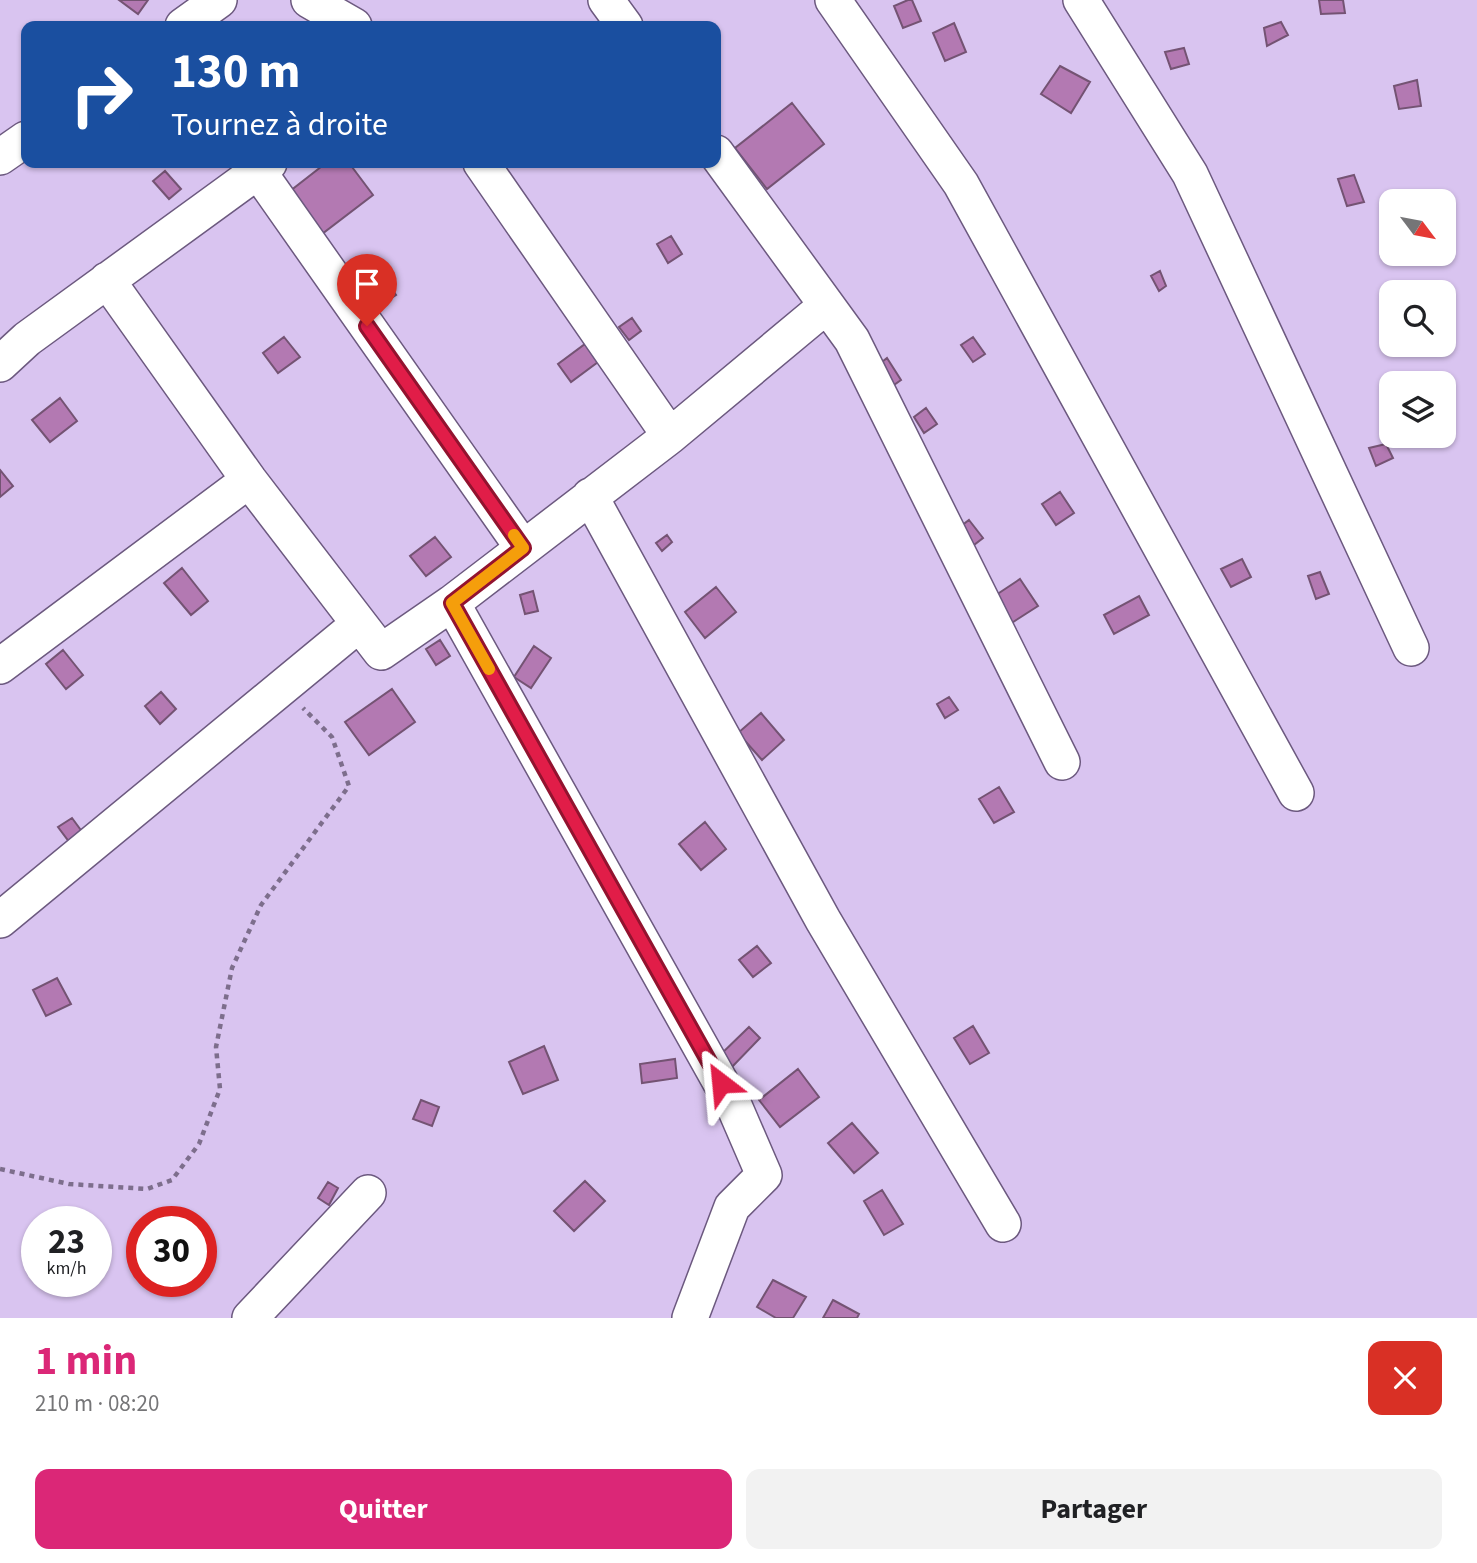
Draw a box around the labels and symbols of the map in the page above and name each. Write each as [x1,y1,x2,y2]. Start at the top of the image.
north arrow [1379,189,1456,266]
pin [337,254,397,326]
position arrow [684,1046,758,1120]
speed limit sign: 30 [126,1206,217,1297]

